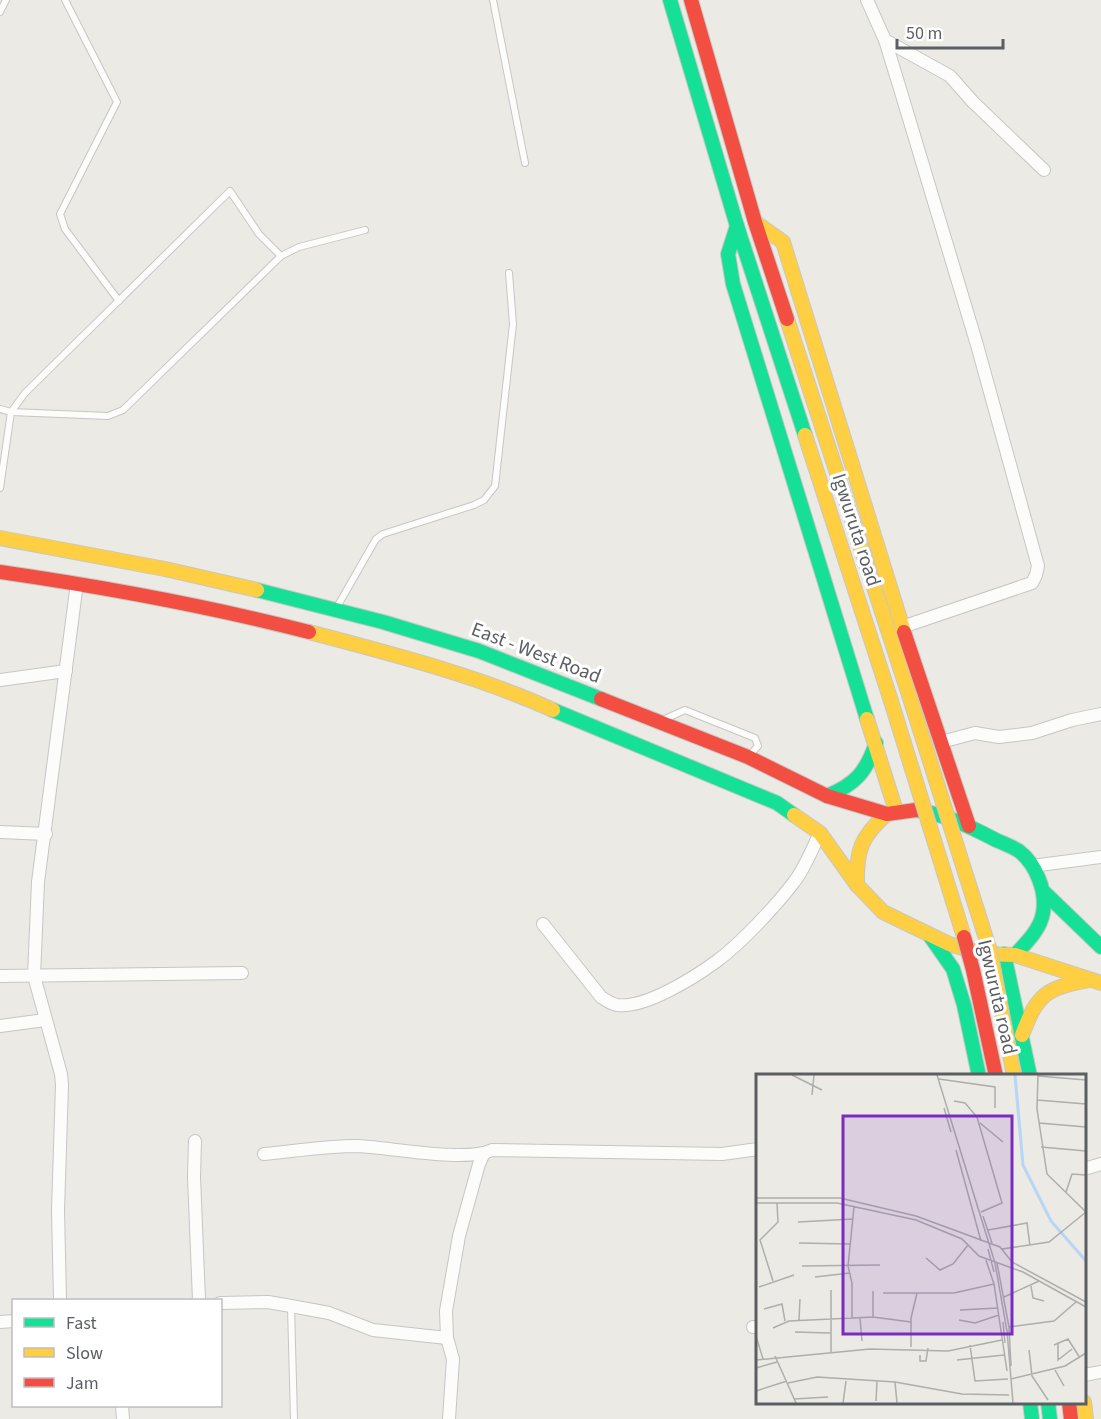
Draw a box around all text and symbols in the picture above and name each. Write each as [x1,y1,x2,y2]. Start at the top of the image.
scale bar [897,12,1004,50]
text: 50 m [906,21,942,46]
street label: Igwuruta road [825,470,887,590]
street label: East - West Road [467,615,605,691]
street label: Igwuruta road [970,937,1024,1057]
inset map [756,1074,1086,1404]
legend [12,1299,222,1407]
text: Fast [66,1311,97,1336]
text: Slow [66,1341,103,1366]
text: Jam [66,1371,99,1396]

